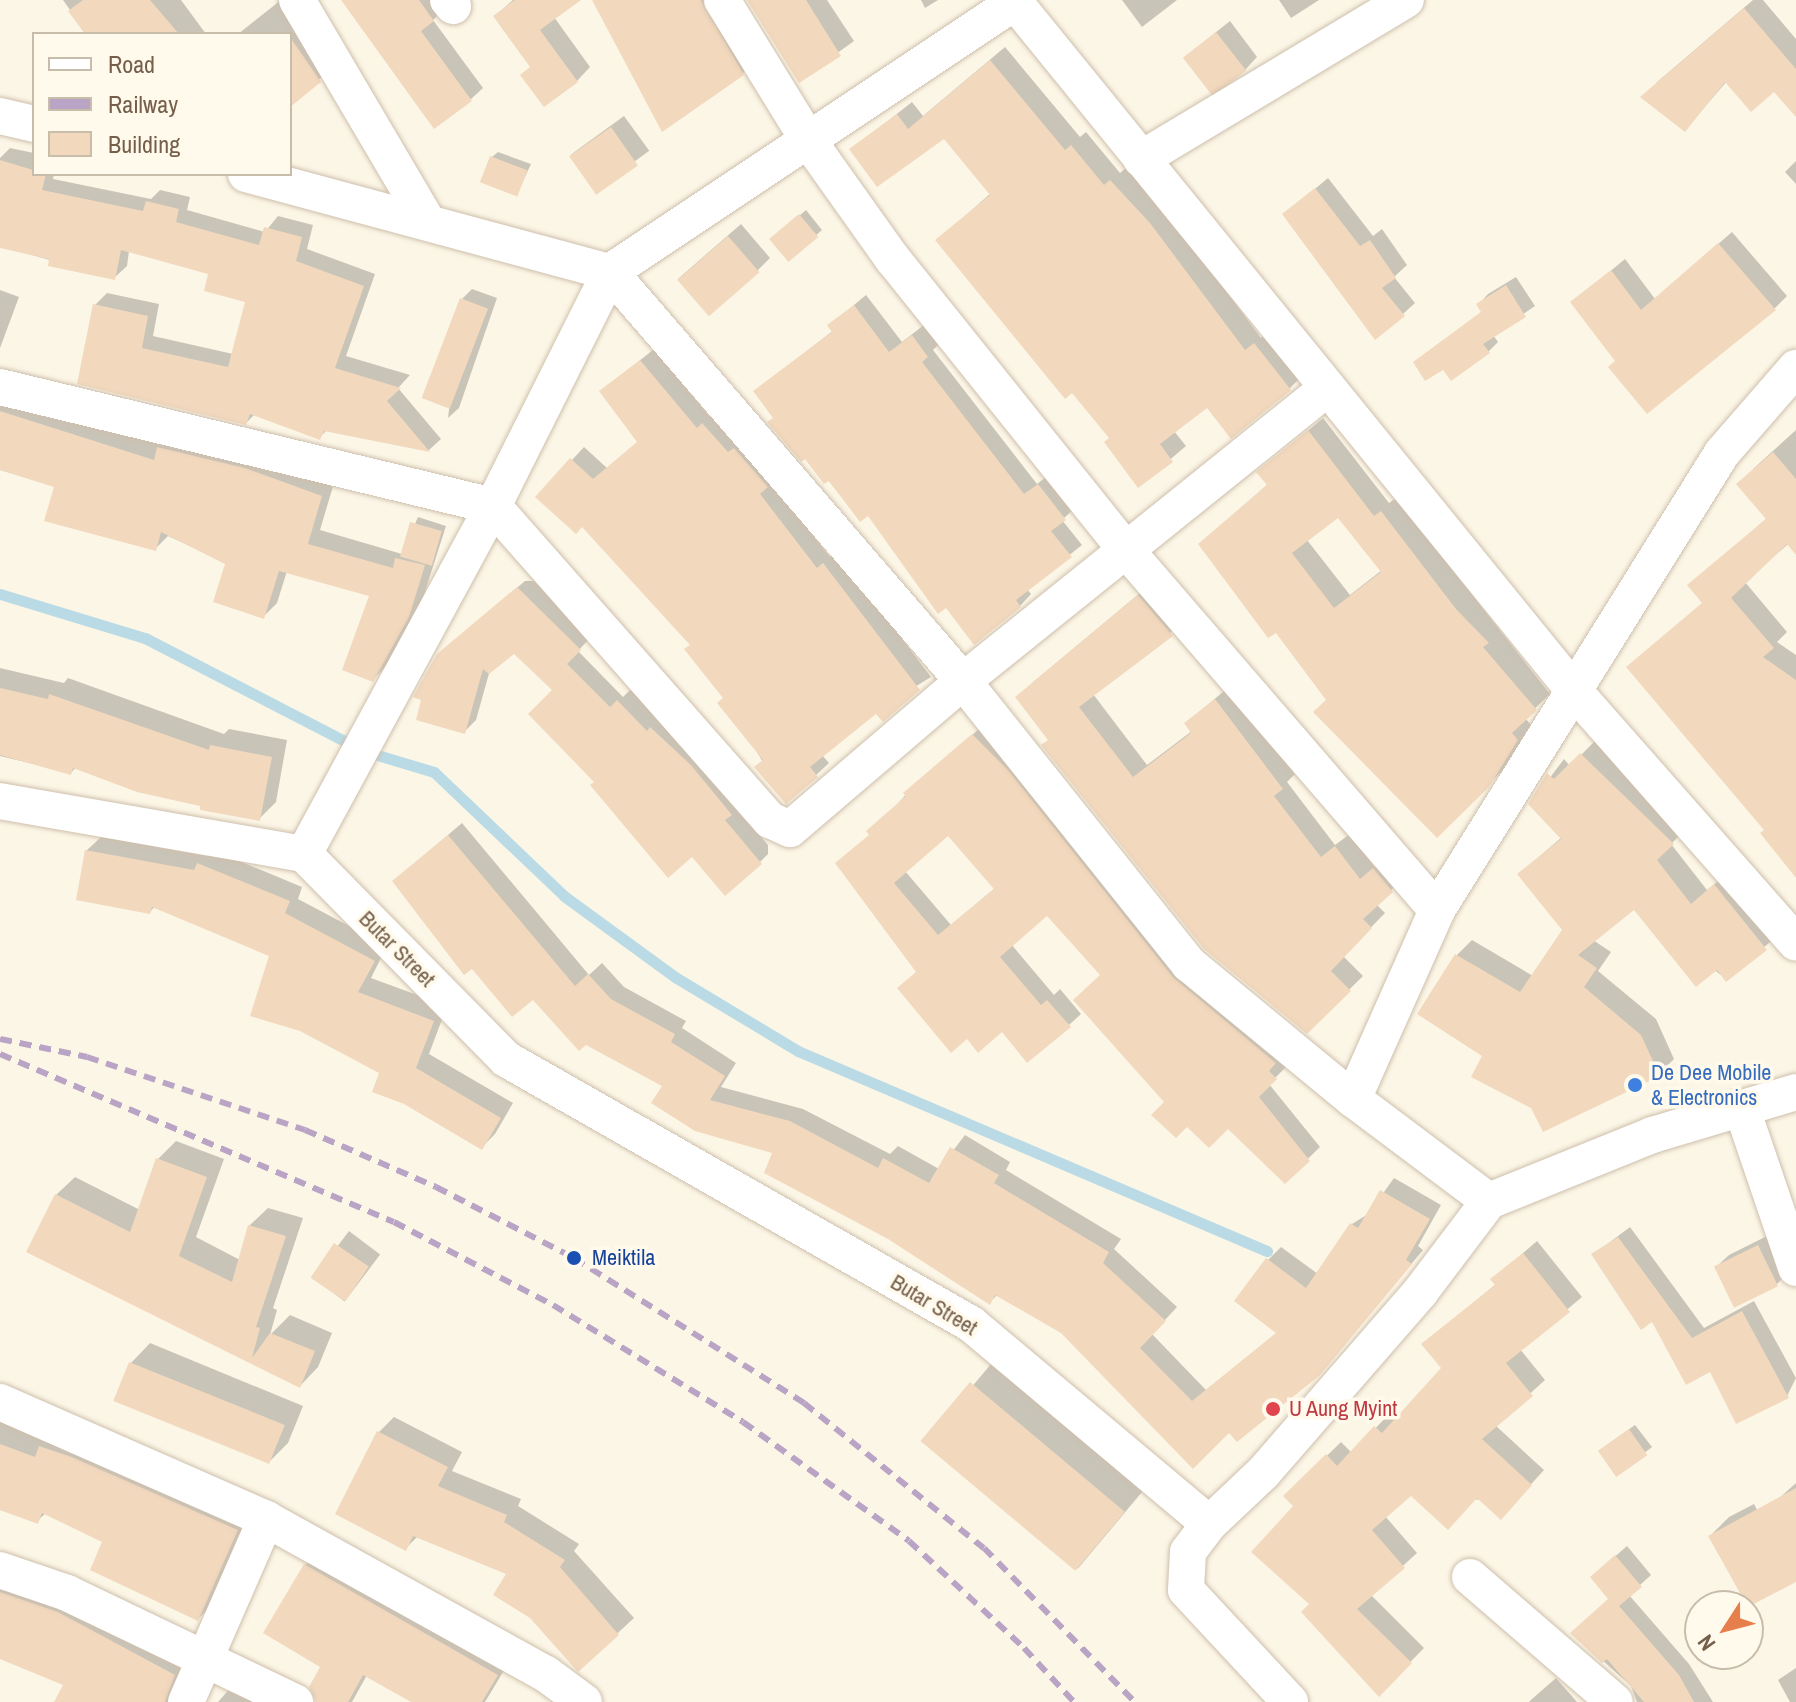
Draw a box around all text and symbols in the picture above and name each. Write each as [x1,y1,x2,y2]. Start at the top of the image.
legend [32,32,292,176]
text: Road [108,48,155,80]
text: Railway [108,88,178,120]
text: Building [108,128,180,160]
street label: Butar Street [354,906,440,992]
place label: De Dee Mobile & Electronics [1651,1059,1771,1110]
marker: De Dee Mobile & Electronics [1626,1076,1644,1094]
place label: Meiktila [592,1245,655,1271]
marker: Meiktila [563,1247,585,1269]
street label: Butar Street [886,1269,982,1341]
place label: U Aung Myint [1289,1396,1398,1422]
marker: U Aung Myint [1264,1400,1282,1418]
north arrow [1684,1590,1764,1670]
text: N [1690,1629,1722,1657]

